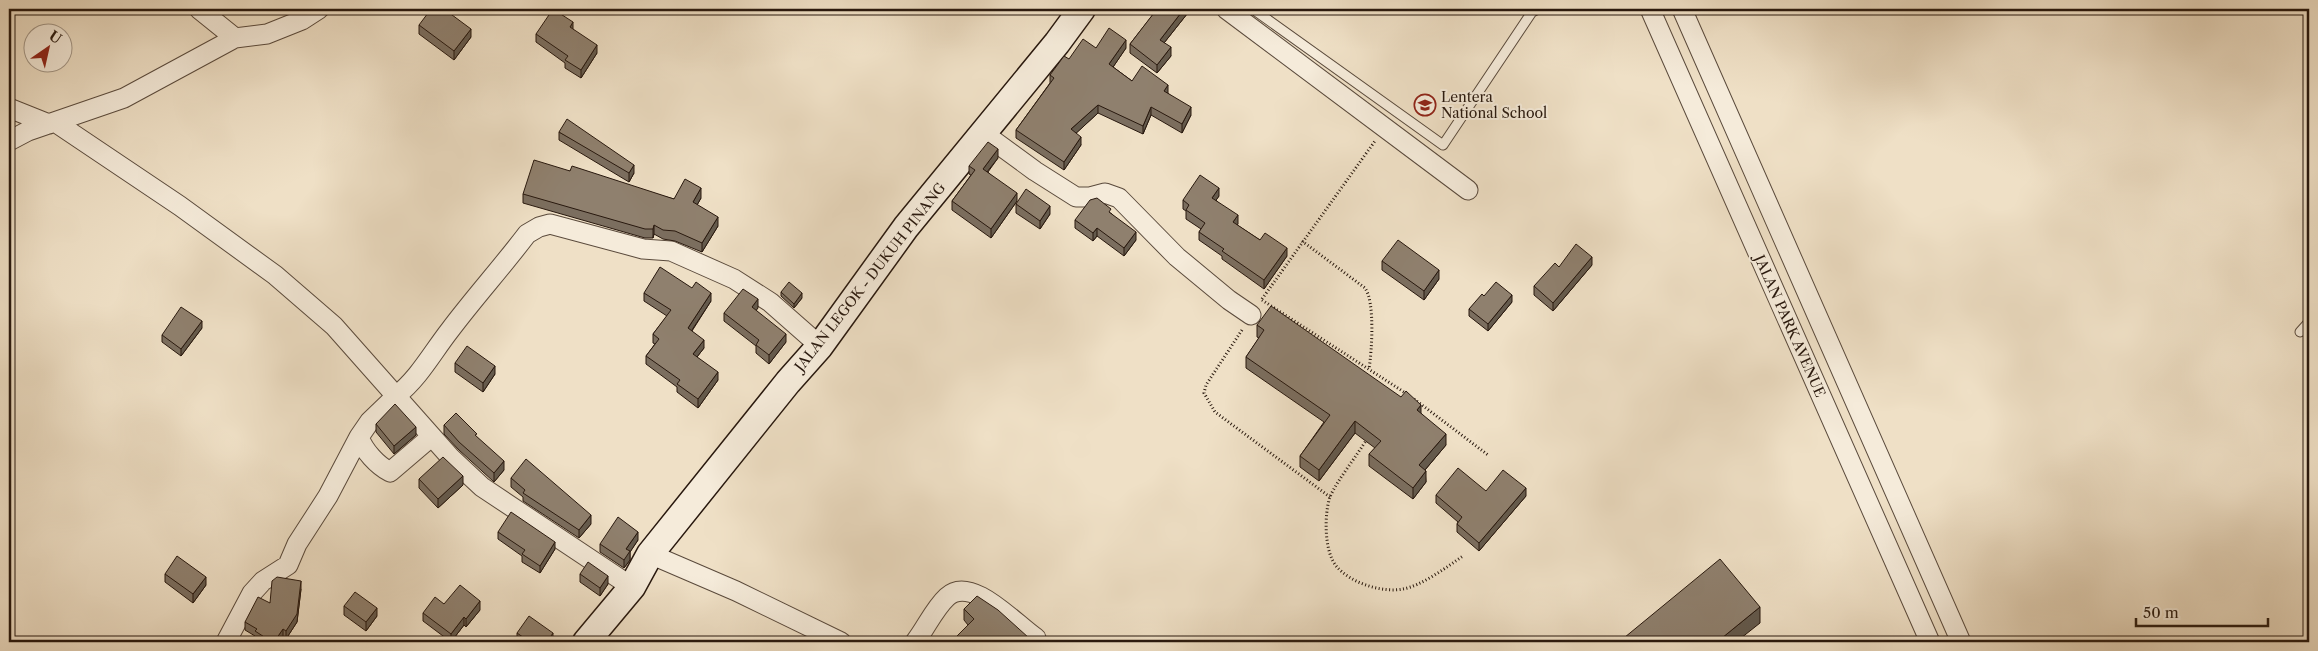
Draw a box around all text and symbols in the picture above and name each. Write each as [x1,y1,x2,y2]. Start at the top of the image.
north arrow [22,22,72,72]
text: U [46,27,66,48]
place label: Lentera National School [1441,88,1547,122]
school or university icon: Lentera National School [1413,93,1437,117]
street label: JALAN LEGOK - DUKUH PINANG [789,179,949,377]
street label: JALAN PARK AVENUE [1750,250,1830,400]
scale bar [2136,596,2268,628]
text: 50 m [2143,603,2179,622]

